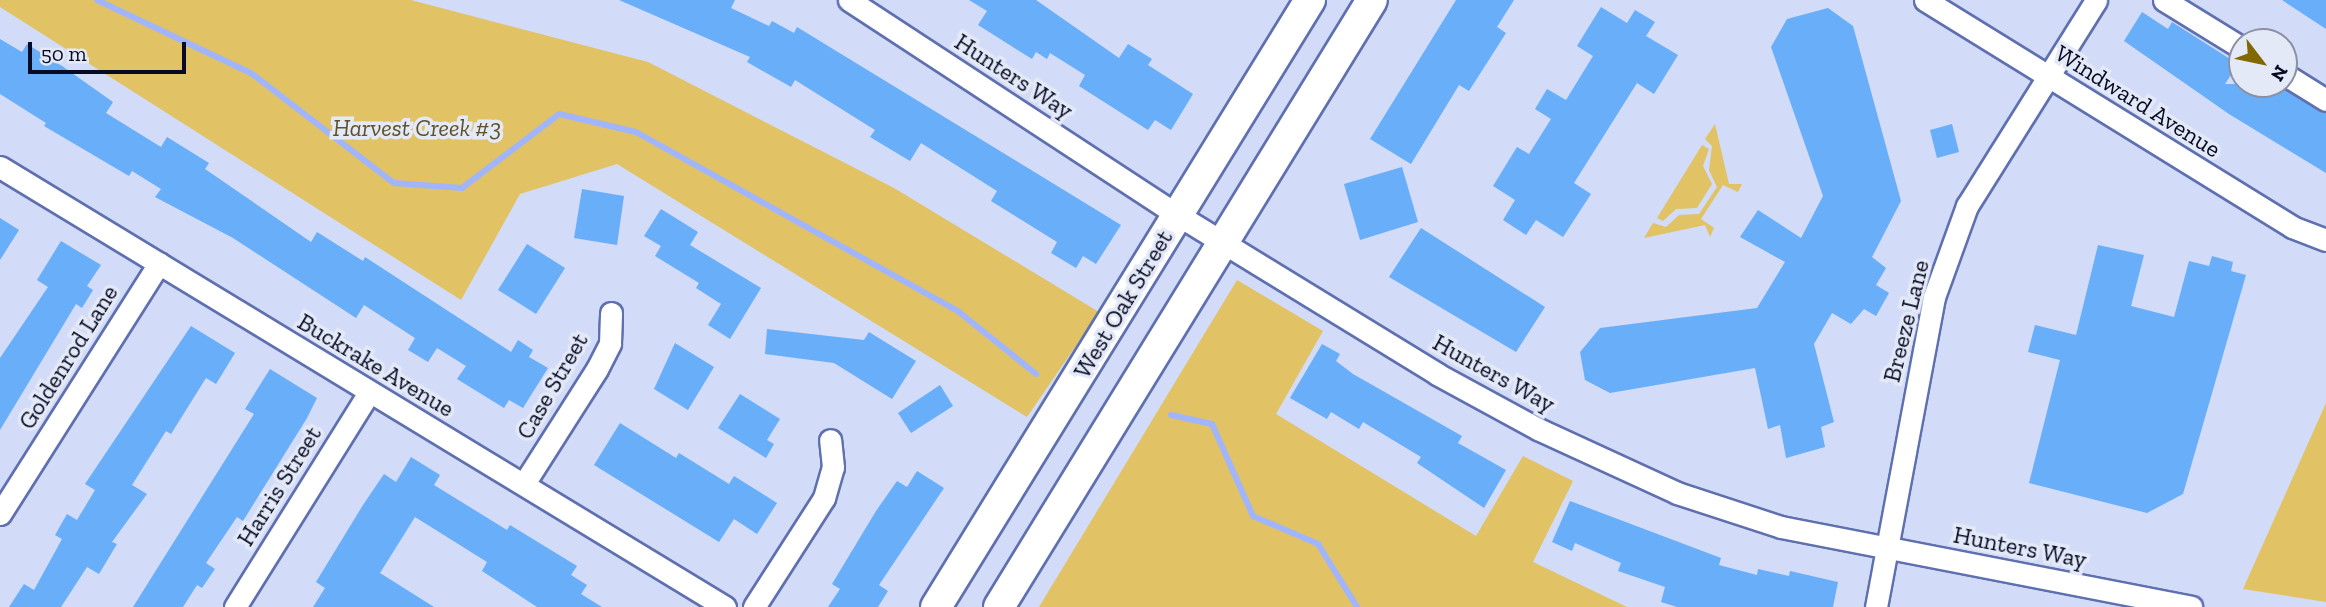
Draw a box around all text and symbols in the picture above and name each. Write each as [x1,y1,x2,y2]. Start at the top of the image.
street label: Hunters Way [949,27,1079,125]
scale bar [32,28,189,72]
north arrow [2228,28,2298,98]
street label: Windward Avenue [2050,38,2226,164]
text: 50 m [41,41,87,66]
text: N [2266,61,2293,86]
park label: Harvest Creek #3 [333,114,501,142]
street label: West Oak Street [1067,225,1179,383]
street label: Breeze Lane [1877,257,1935,385]
street label: Goldenrod Lane [12,280,124,434]
street label: Buckrake Avenue [292,307,460,423]
street label: Hunters Way [1428,327,1560,419]
street label: Case Street [510,328,594,444]
street label: Harris Street [231,421,327,551]
street label: Hunters Way [1951,520,2089,574]

